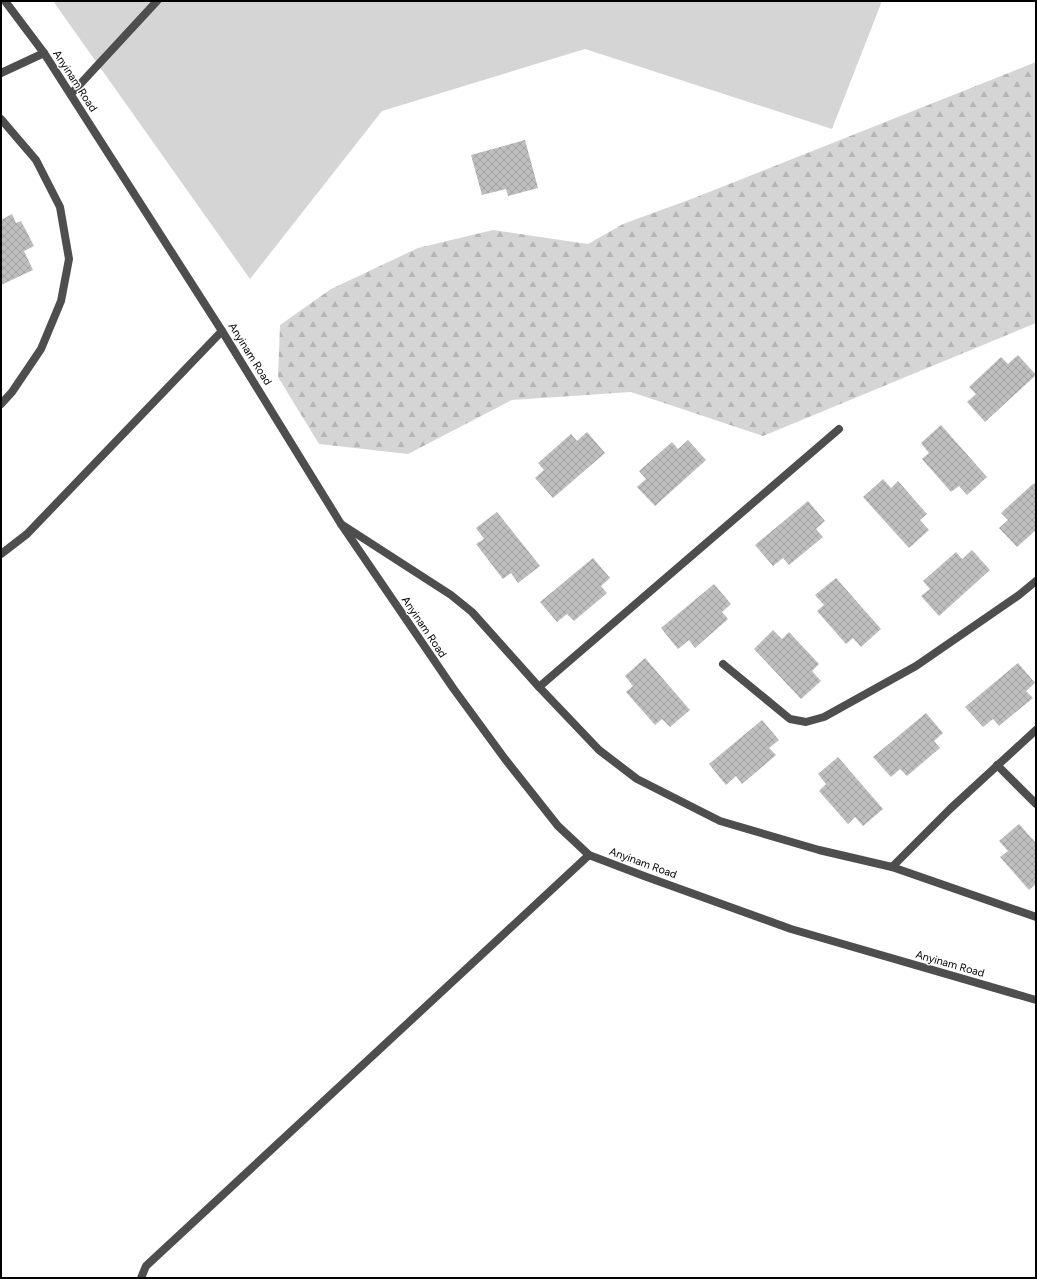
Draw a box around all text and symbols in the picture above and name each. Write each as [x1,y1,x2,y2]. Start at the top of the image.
street label: Anyinam Road [50,48,100,114]
street label: Anyinam Road [226,320,274,388]
street label: Anyinam Road [399,594,449,660]
street label: Anyinam Road [607,845,679,881]
street label: Anyinam Road [914,948,986,980]

